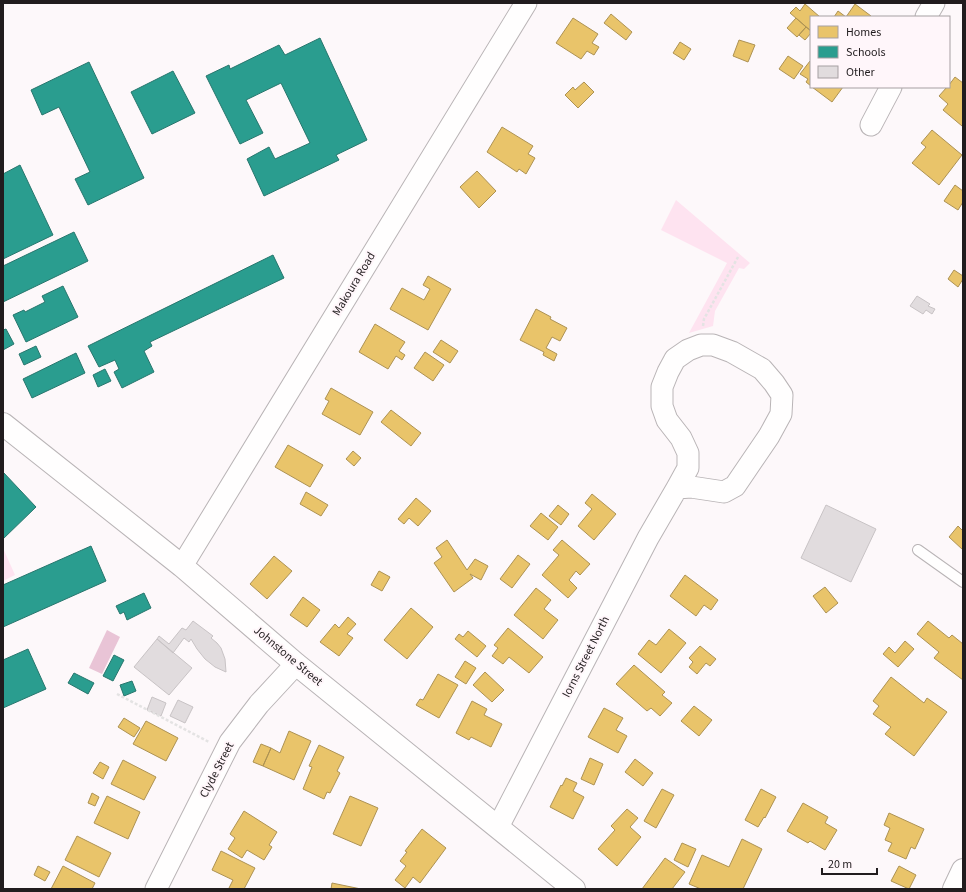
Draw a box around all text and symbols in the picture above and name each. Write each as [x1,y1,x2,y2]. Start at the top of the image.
legend [810,16,950,88]
text: Homes [846,24,881,41]
text: Schools [846,44,886,61]
text: Other [846,64,876,81]
street label: Makoura Road [328,249,380,319]
street label: Iorns Street North [558,613,614,701]
street label: Johnstone Street [250,622,326,690]
street label: Clyde Street [196,739,238,801]
scale bar [822,850,877,876]
text: 20 m [828,856,852,873]

